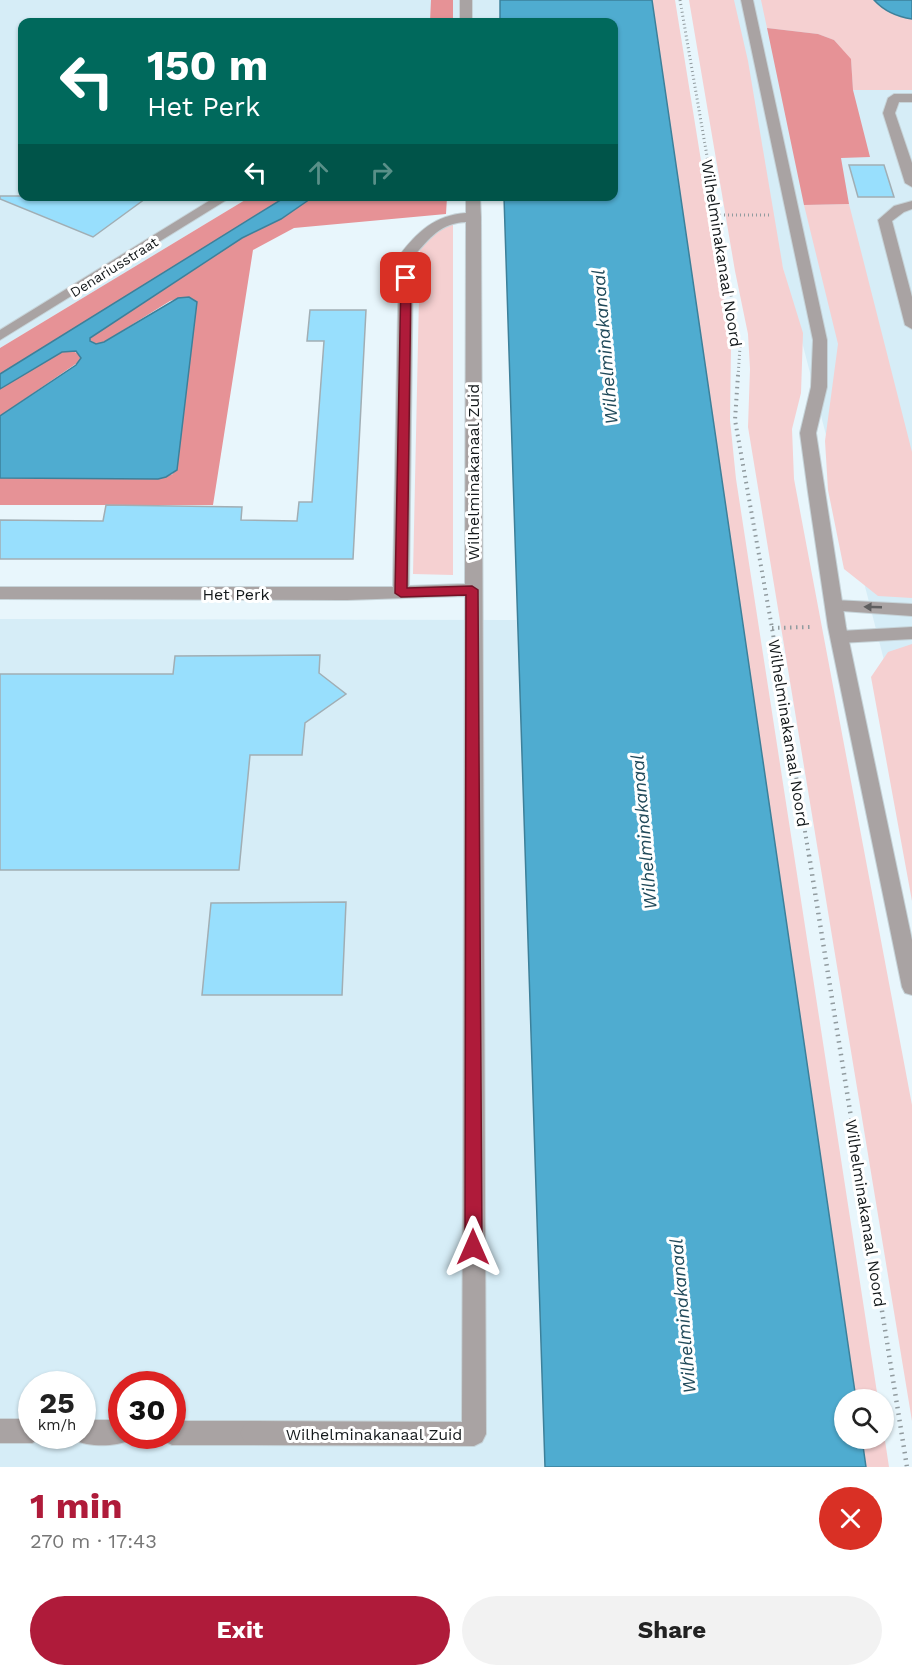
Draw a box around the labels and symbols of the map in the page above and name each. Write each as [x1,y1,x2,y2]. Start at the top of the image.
street label: Wilhelminakanaal Noord [697,158,746,348]
street label: Denariusstraat [67,234,161,300]
pin [380,252,431,303]
water label: Wilhelminakanaal [587,269,622,425]
street label: Wilhelminakanaal Zuid [464,384,483,560]
street label: Het Perk [202,585,270,604]
one-way arrow [864,603,883,612]
street label: Wilhelminakanaal Noord [764,638,813,828]
water label: Wilhelminakanaal [626,754,661,910]
street label: Wilhelminakanaal Noord [841,1118,890,1308]
position arrow [441,1215,505,1279]
water label: Wilhelminakanaal [665,1238,700,1394]
speed limit sign: 30 [108,1371,186,1449]
street label: Wilhelminakanaal Zuid [286,1425,462,1444]

